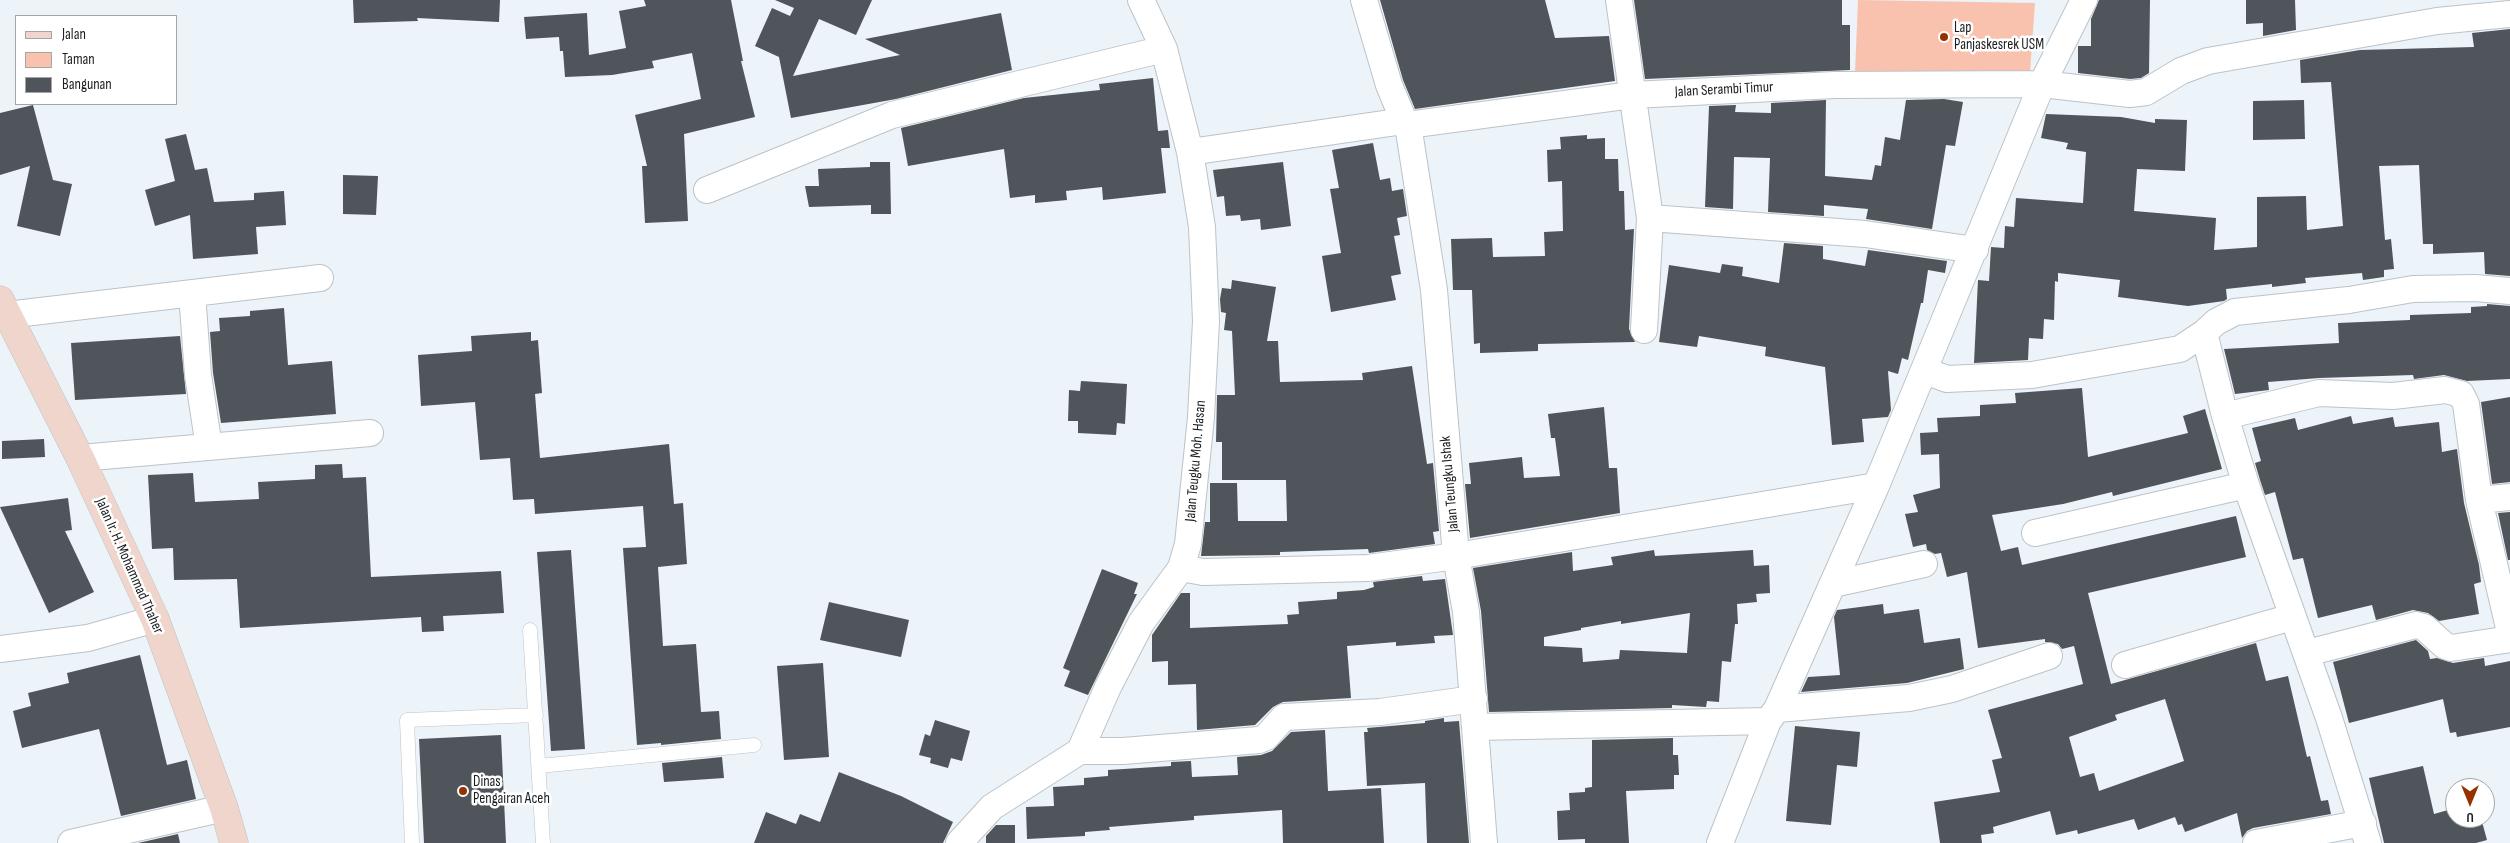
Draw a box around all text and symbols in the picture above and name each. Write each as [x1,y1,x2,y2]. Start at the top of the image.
legend [15,15,178,105]
place label: Lap Panjaskesrek USM [1954,19,2044,54]
text: Jalan [62,25,86,44]
marker: Lap Panjaskesrek USM [1938,31,1950,43]
text: Taman [62,50,95,69]
text: Bangunan [62,75,112,94]
street label: Jalan Serambi Timur [1674,78,1774,102]
street label: Jalan Teugku Moh. Hasan [1182,400,1210,522]
street label: Jalan Teungku Ishak [1437,435,1463,533]
street label: Jalan Ir. H. Mohammad Thaher [91,495,167,637]
place label: Dinas Pengairan Aceh [473,773,550,808]
north arrow [2445,778,2495,828]
marker: Dinas Pengairan Aceh [457,785,469,797]
text: U [2466,809,2474,826]

